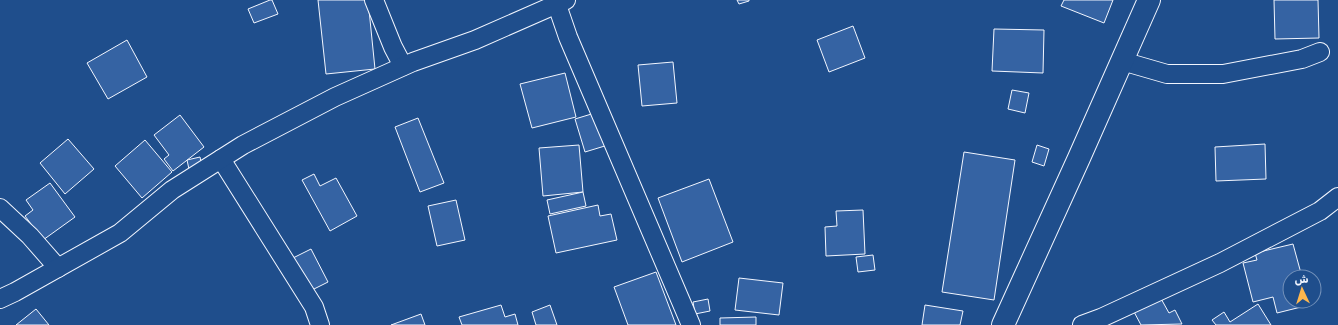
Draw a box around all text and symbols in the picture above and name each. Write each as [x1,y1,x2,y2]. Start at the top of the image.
north arrow [1282,269,1322,309]
text: ش [1294,273,1309,286]

